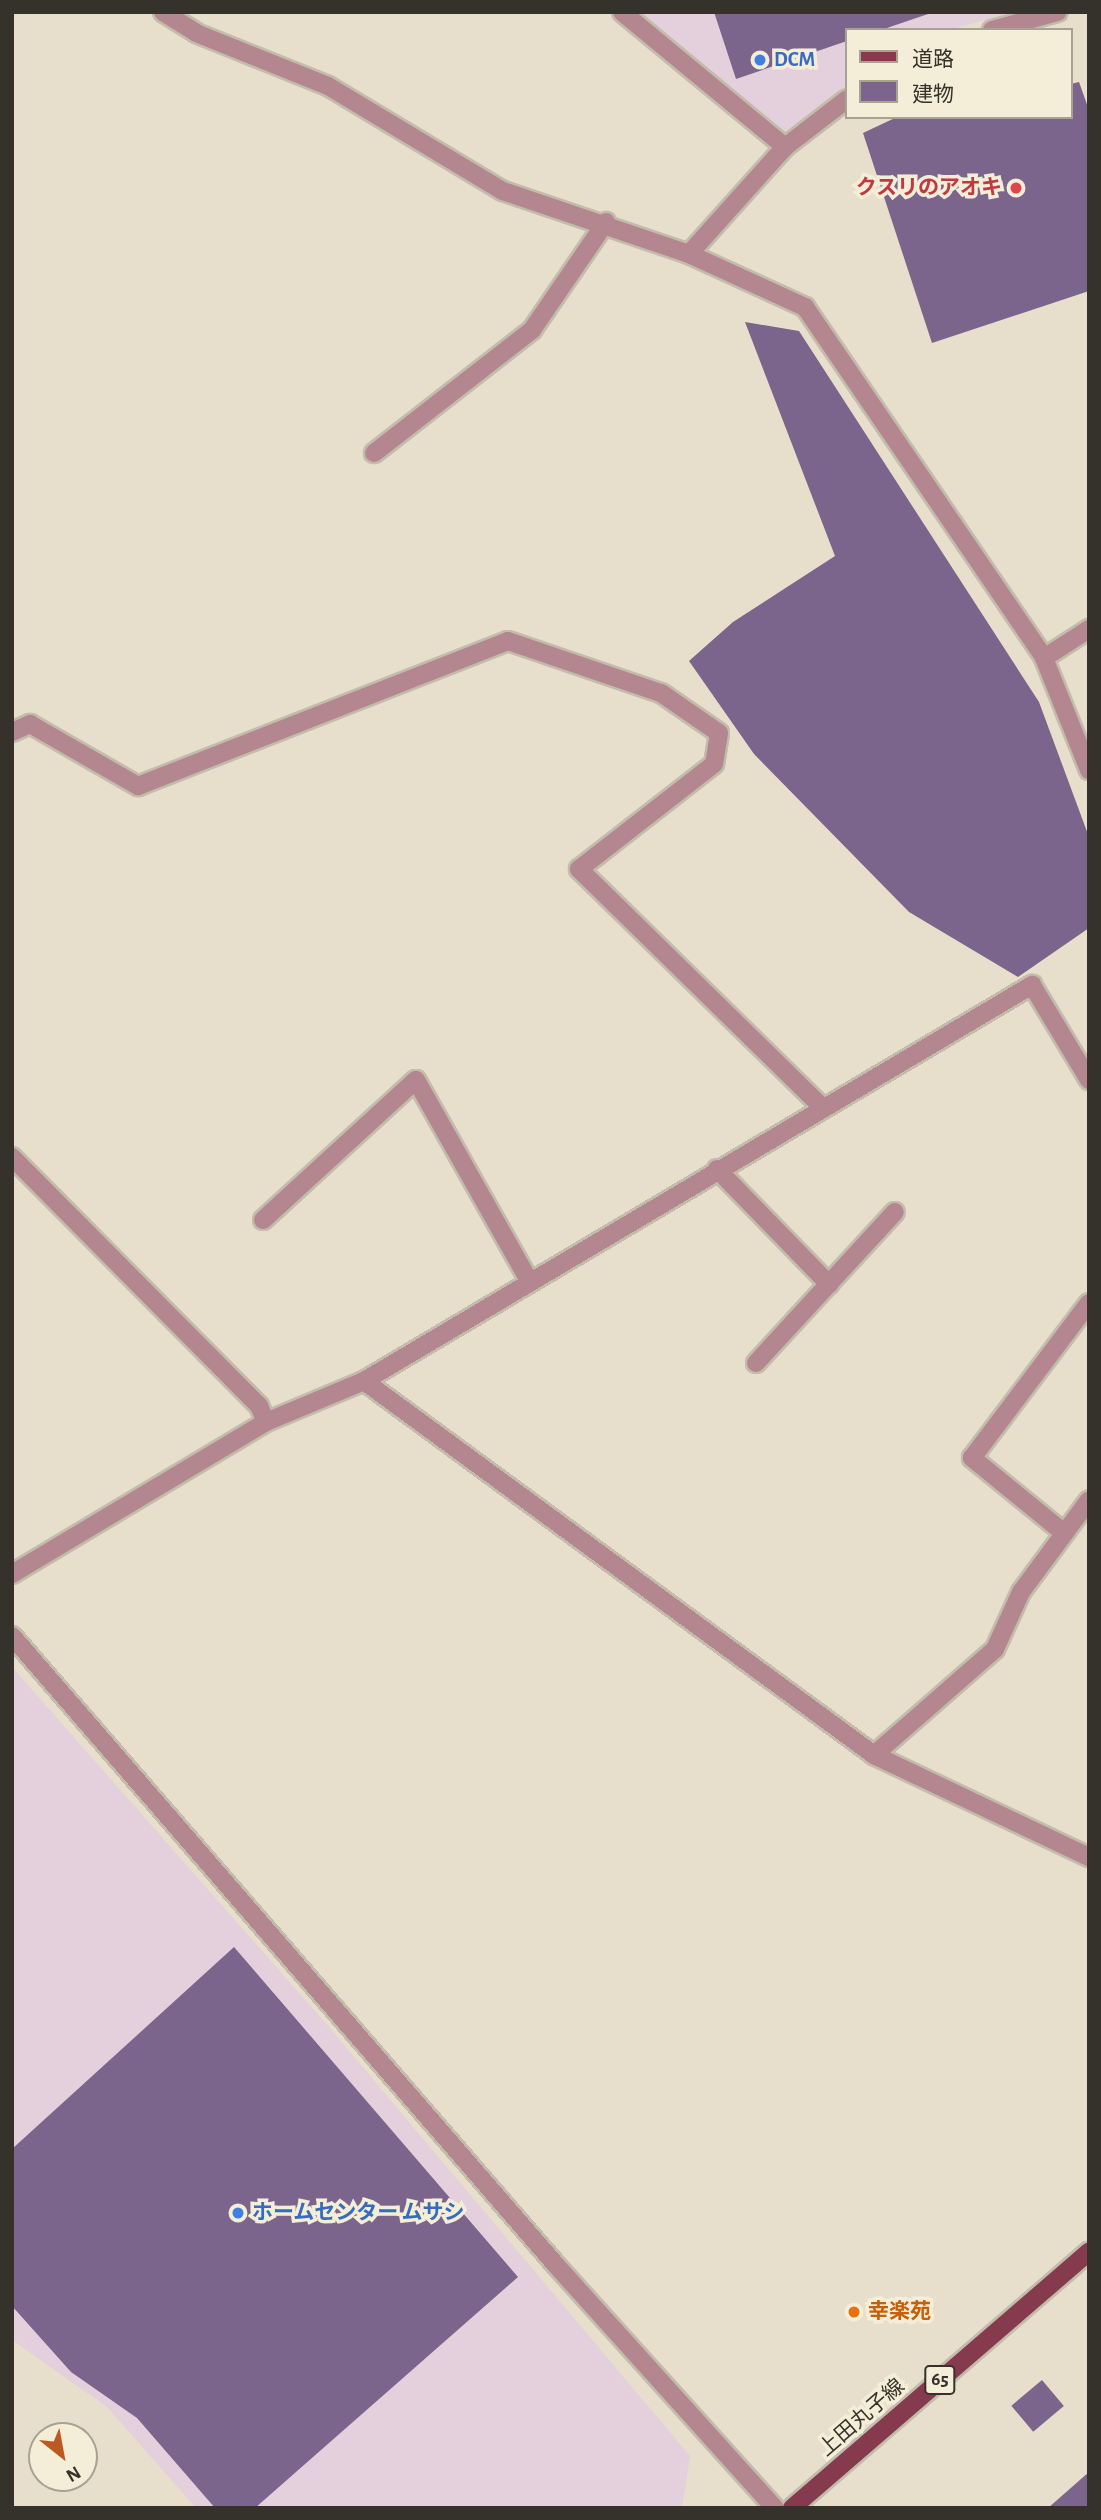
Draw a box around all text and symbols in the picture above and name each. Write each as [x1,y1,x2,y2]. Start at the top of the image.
legend [846,28,1073,119]
place label: DCM [774,47,815,73]
text: 道路 [912,49,954,70]
marker: DCM [752,52,768,68]
text: 建物 [912,84,954,105]
place label: クスリのアオキ [855,175,1002,201]
marker: クスリのアオキ [1008,180,1024,196]
place label: ホームセンター ムサシ [252,2200,465,2226]
marker: ホームセンター ムサシ [230,2205,246,2221]
place label: 幸楽苑 [868,2299,931,2325]
marker: 幸楽苑 [846,2304,862,2320]
road number: 65 [924,2364,956,2396]
street label: 上田丸子線 [814,2374,910,2462]
north arrow [28,2422,98,2492]
text: N [62,2462,84,2485]

